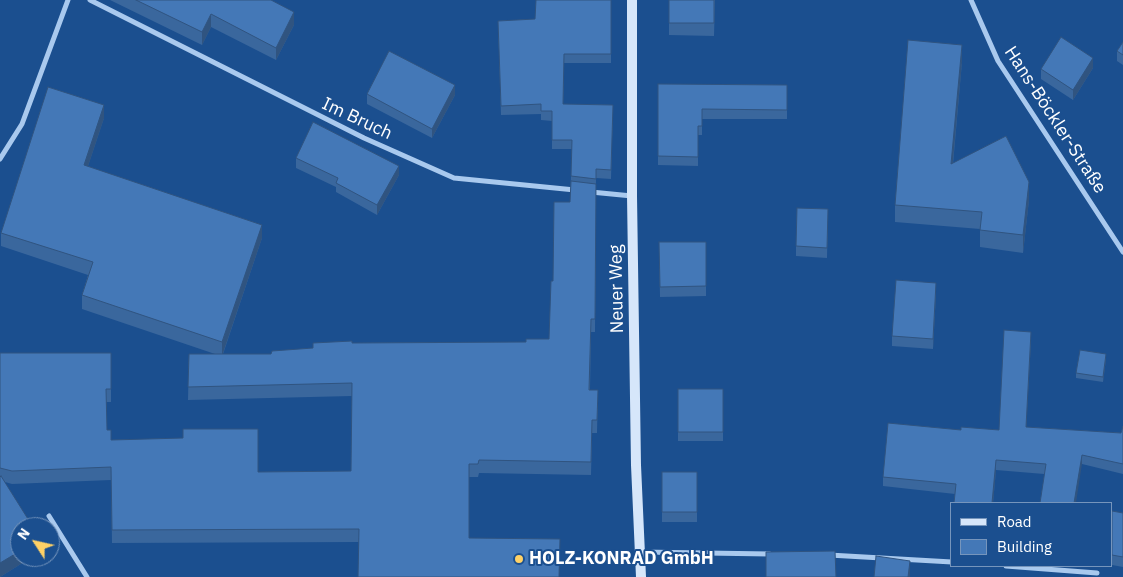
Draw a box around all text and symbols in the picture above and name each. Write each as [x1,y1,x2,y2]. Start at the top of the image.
street label: Hans-Böckler-Straße [999,42,1111,198]
street label: Im Bruch [318,93,396,145]
street label: Neuer Weg [605,244,629,334]
legend [950,502,1113,567]
text: Road [997,512,1032,531]
north arrow [10,517,60,567]
text: N [13,525,34,543]
text: Building [997,537,1052,556]
place label: HOLZ-KONRAD GmbH [529,548,714,570]
marker: HOLZ-KONRAD GmbH [513,553,525,565]

